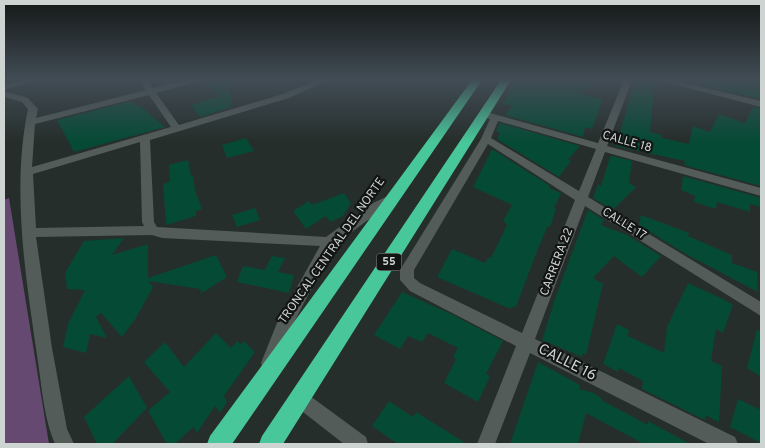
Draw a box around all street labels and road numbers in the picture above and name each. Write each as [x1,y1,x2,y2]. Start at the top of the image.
street label: CALLE 18 [600,127,654,157]
street label: TRONCAL CENTRAL DEL NORTE [275,175,389,327]
street label: CALLE 17 [599,204,649,244]
street label: CARRERA 22 [537,226,577,298]
road number: 55 [376,253,402,270]
street label: CALLE 16 [535,340,599,386]

